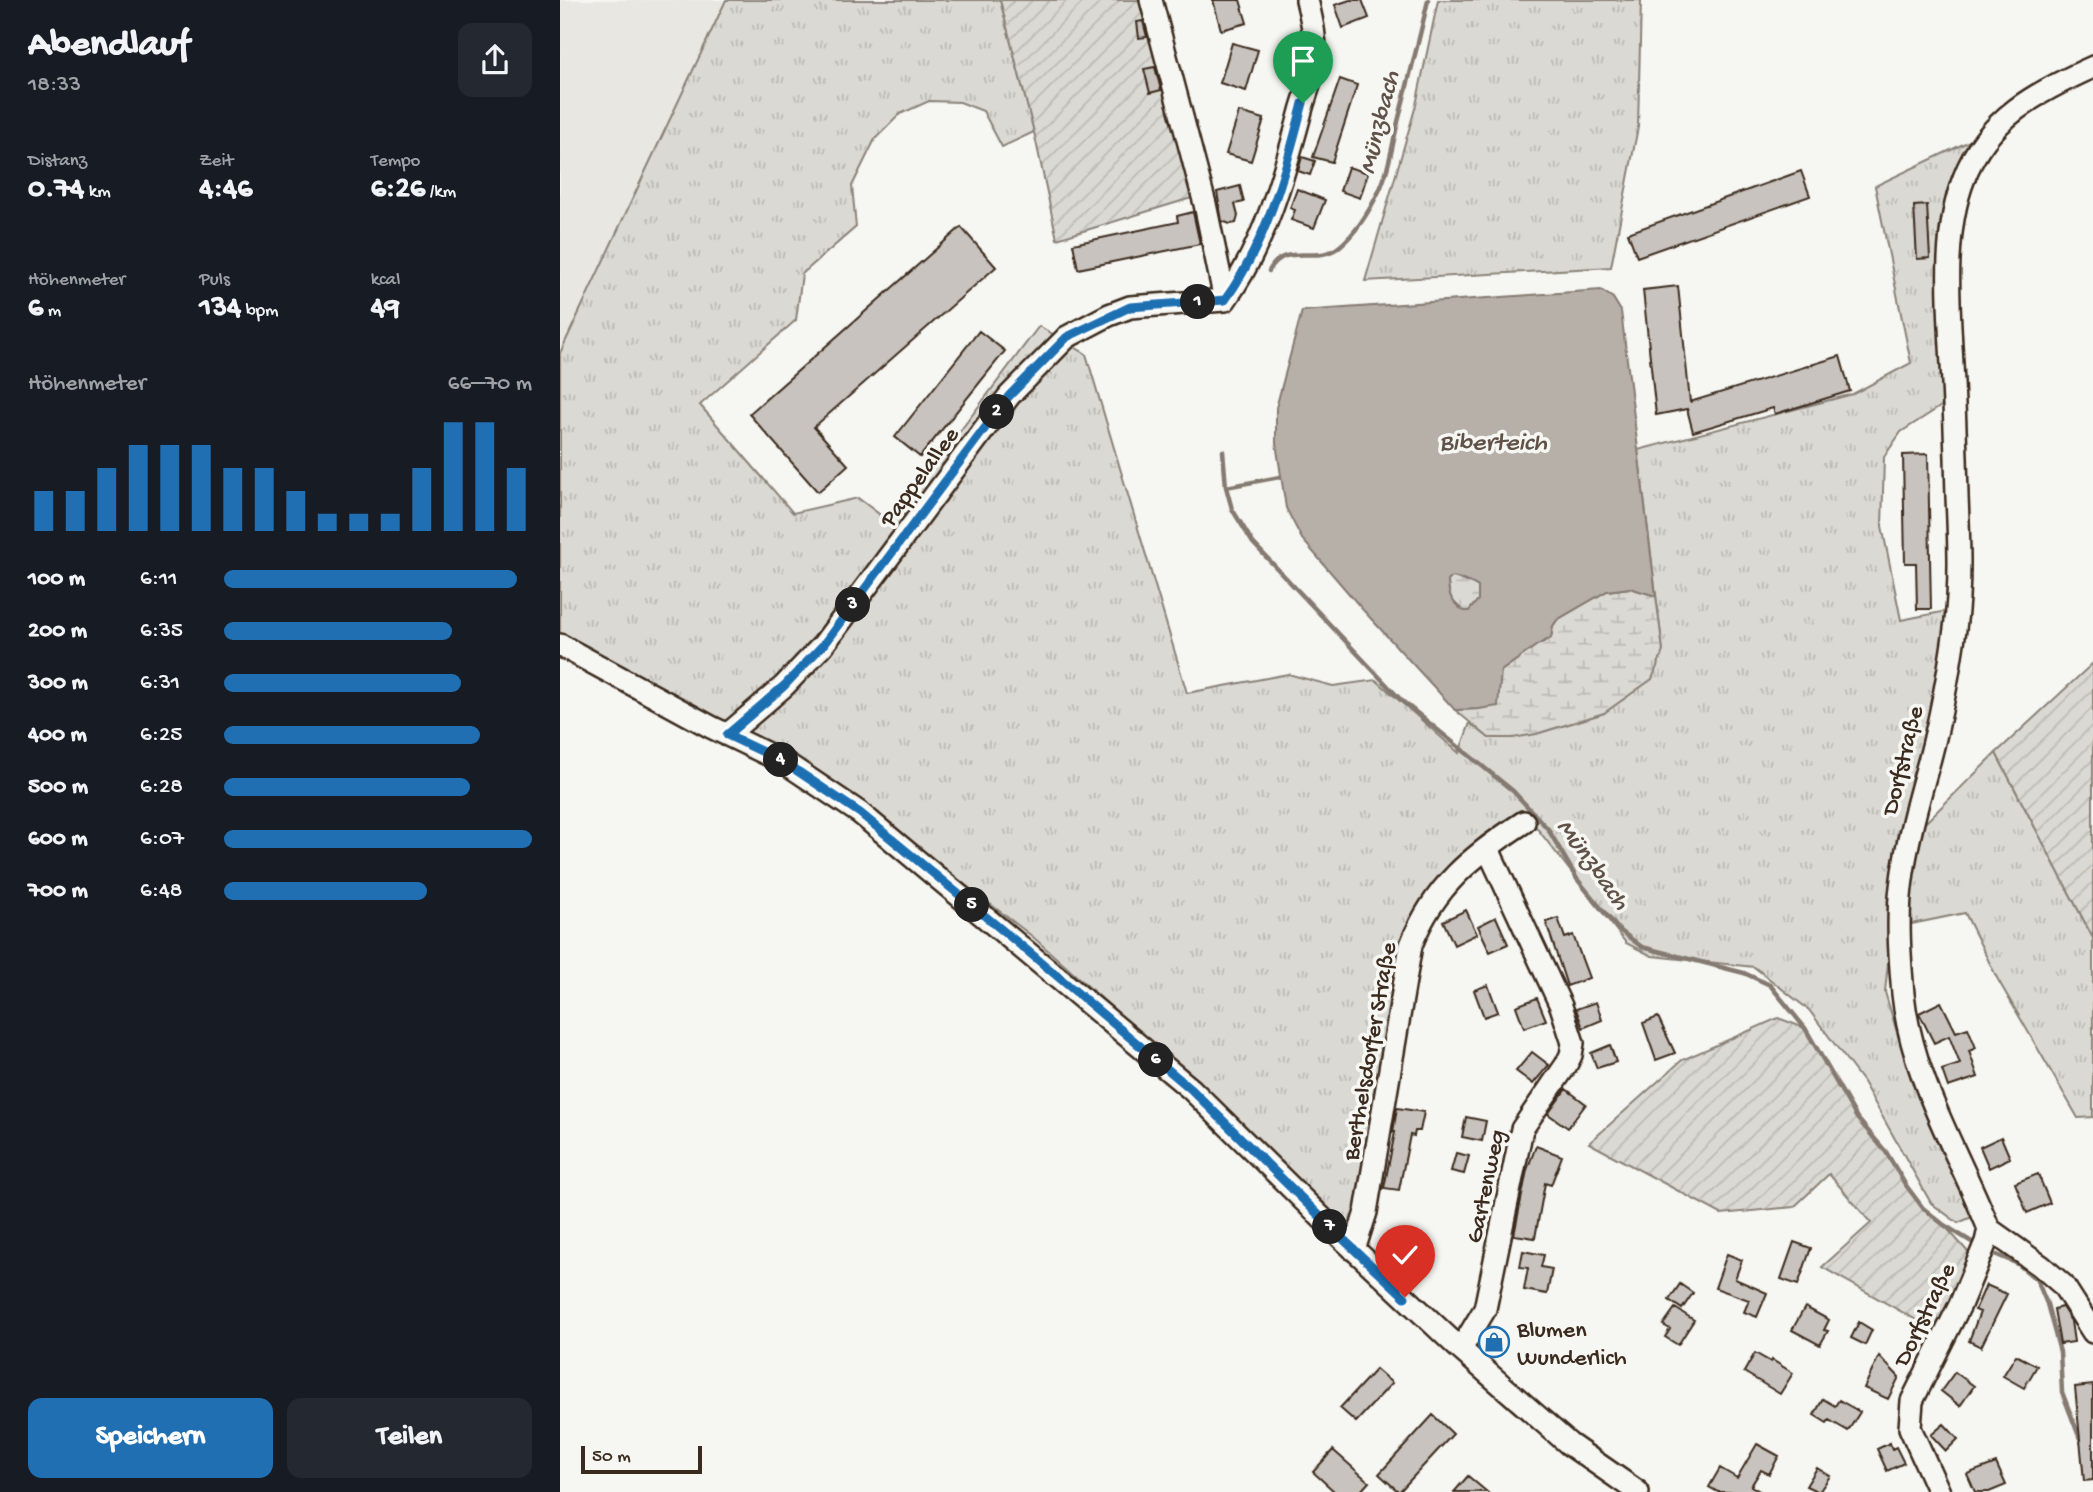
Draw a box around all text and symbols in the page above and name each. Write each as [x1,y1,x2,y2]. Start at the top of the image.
button: share [458,23,532,97]
text: Abendlauf [28,24,189,68]
pin [1273,31,1333,103]
icon: arrive [1284,42,1322,80]
water label: Münzbach [1354,67,1409,178]
text: 18:33 [28,72,81,99]
text: Distanz [28,150,87,173]
text: Zeit [199,150,233,173]
text: Tempo [371,150,420,173]
text: 0.74 [28,173,84,208]
text: 4:46 [199,173,252,208]
text: 6:26 [371,173,425,208]
text: km [84,181,111,204]
text: /km [425,181,456,204]
text: Höhenmeter [28,269,125,292]
text: Puls [199,269,230,292]
text: kcal [371,269,400,292]
pin: 1 [1180,284,1216,320]
text: 1 [1194,290,1201,313]
text: 6 [28,292,43,327]
text: 134 [199,292,241,327]
text: 49 [371,292,400,327]
text: m [43,300,61,323]
text: bpm [241,300,279,323]
text: Höhenmeter [28,371,146,398]
text: 66–70 m [448,371,532,398]
pin: 2 [980,394,1014,430]
text: 2 [992,400,1001,423]
street label: Pappelallee [874,422,967,535]
water label: Biberteich [1439,429,1548,460]
text: 100 m [28,566,85,593]
text: 6:11 [140,566,177,593]
pin: 3 [836,588,870,622]
text: 3 [848,593,857,616]
text: 200 m [28,618,87,645]
text: 6:35 [140,618,183,645]
text: 300 m [28,670,88,697]
text: 6:31 [140,670,180,697]
street label: Dorfstraße [1876,703,1932,820]
text: 400 m [28,722,87,749]
text: 6:25 [140,722,182,749]
pin: 4 [764,742,798,778]
text: 4 [776,748,785,771]
text: 500 m [28,774,88,801]
text: 6:28 [140,774,183,801]
water label: Münzbach [1548,814,1635,918]
text: 600 m [28,826,88,853]
text: 6:07 [140,826,184,853]
text: 700 m [28,878,88,905]
text: 6:48 [140,878,182,905]
pin: 5 [954,888,990,922]
text: 5 [967,893,977,916]
street label: Berthelsdorfer Straße [1338,940,1405,1164]
pin: 6 [1138,1042,1174,1078]
text: 6 [1151,1048,1160,1071]
street label: Gartenweg [1461,1127,1514,1246]
pin: 7 [1312,1210,1348,1244]
text: 7 [1325,1215,1334,1238]
pin [1375,1225,1435,1297]
icon: check [1386,1236,1424,1274]
street label: Dorfstraße [1888,1259,1964,1374]
place label: Blumen Wunderlich [1516,1317,1627,1374]
shop icon: Blumen Wunderlich [1477,1325,1511,1359]
button: Speichern [28,1398,273,1478]
button: Teilen [287,1398,532,1478]
scale bar [581,1443,702,1475]
text: 50 m [592,1446,631,1469]

